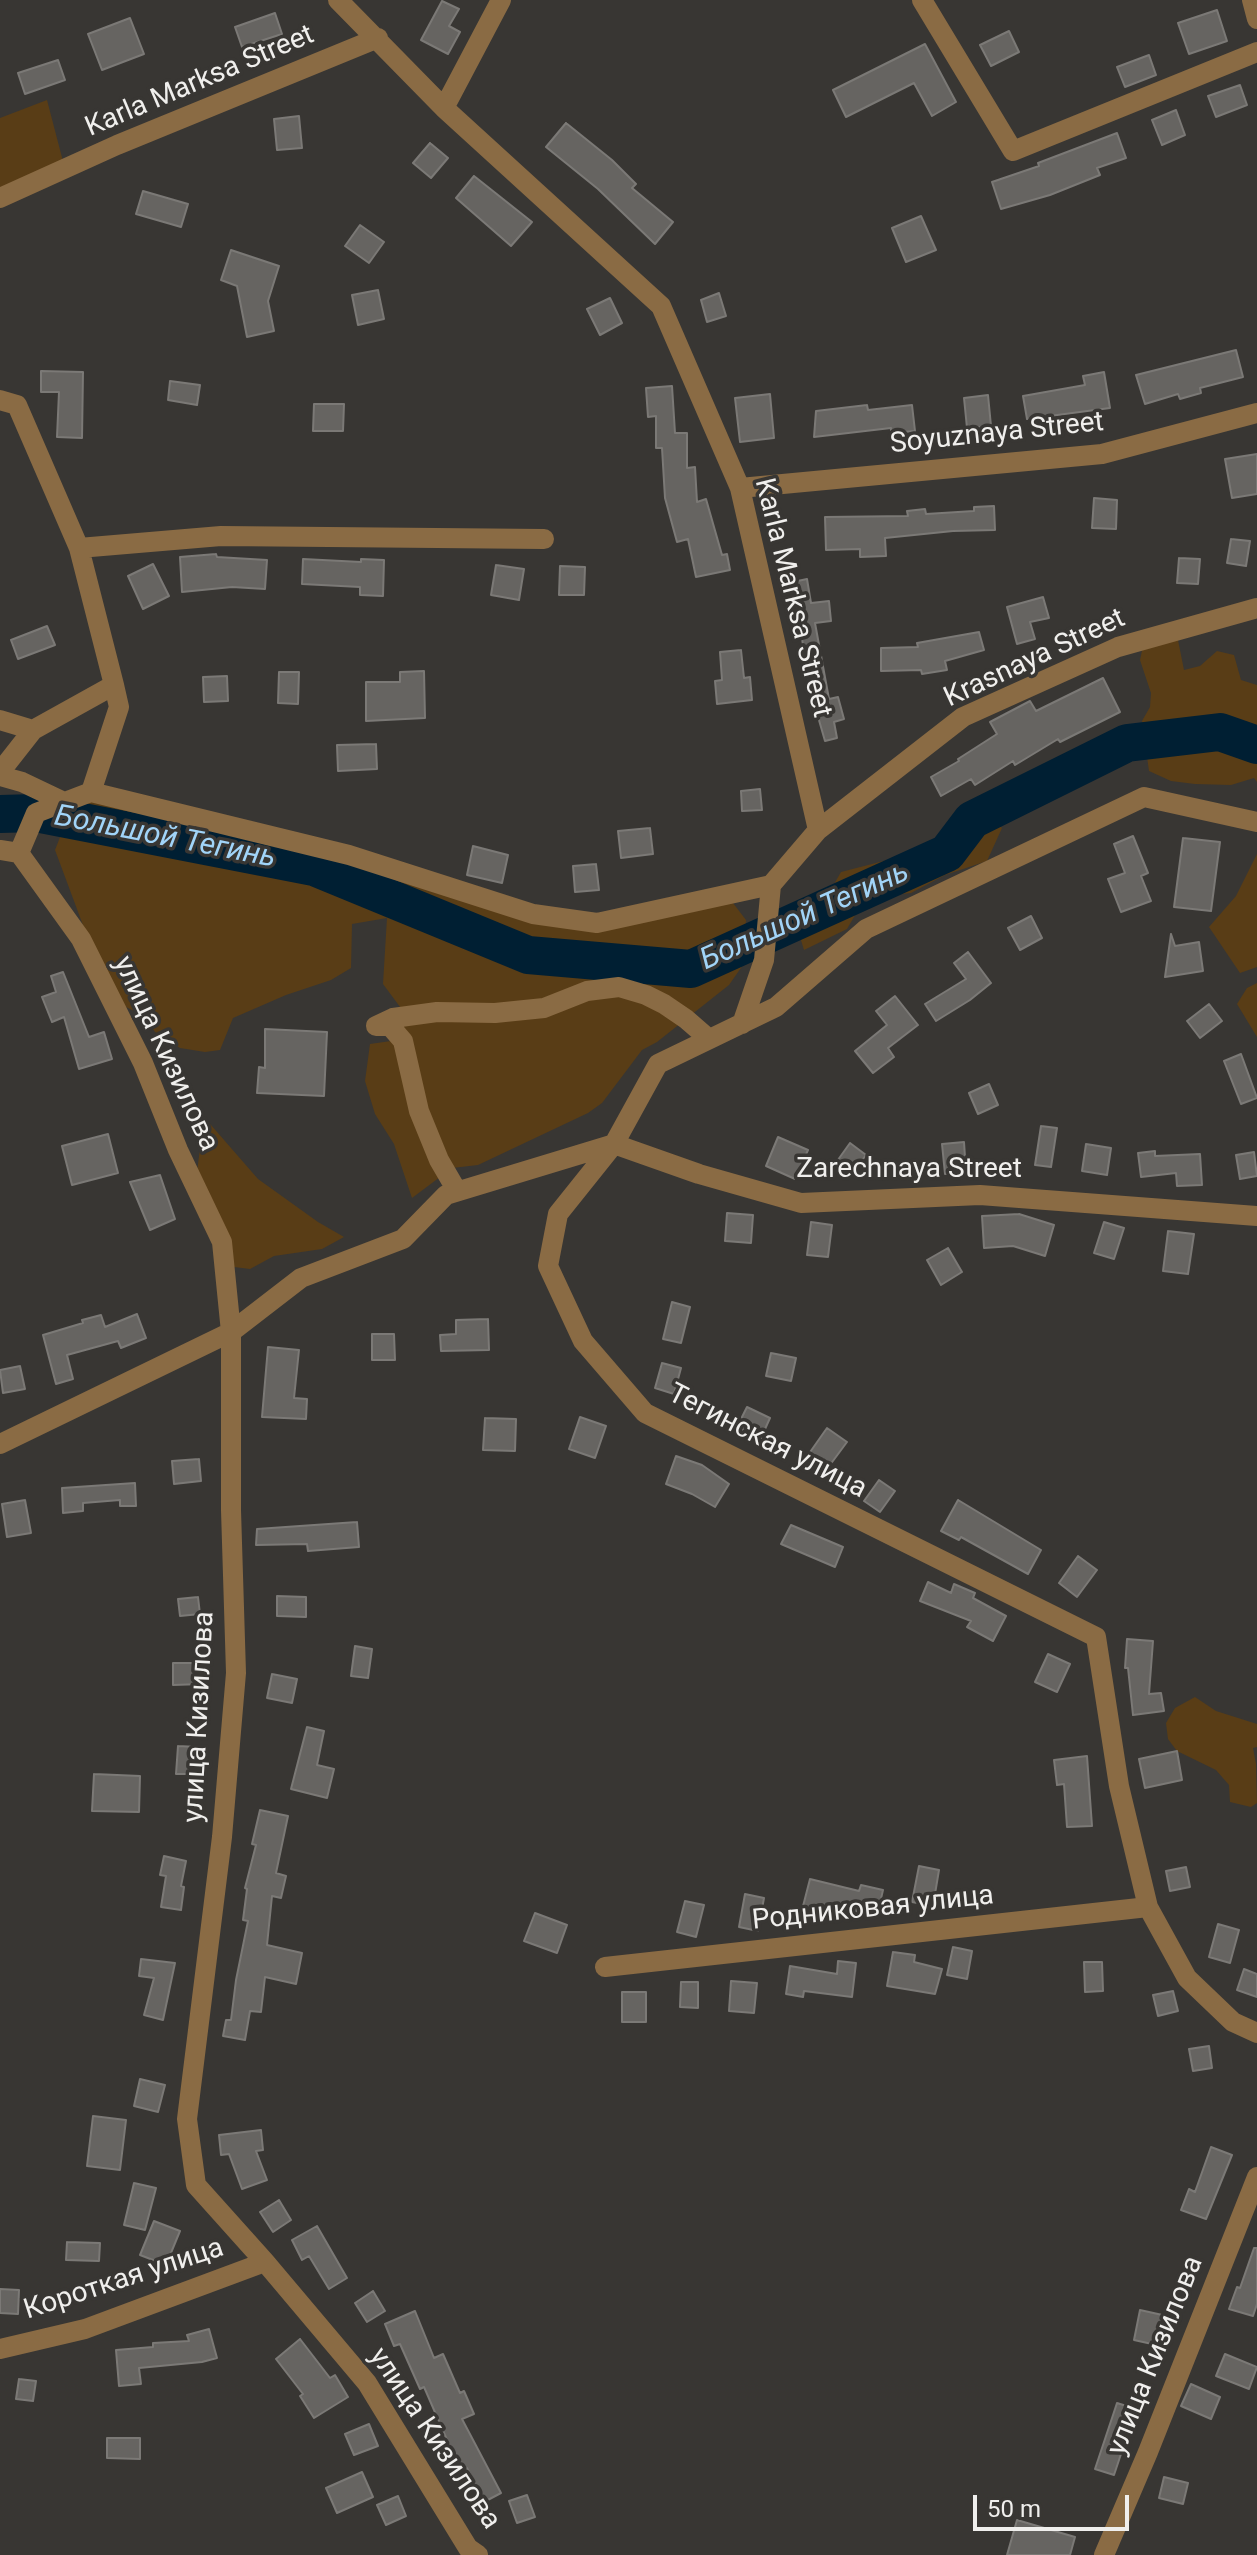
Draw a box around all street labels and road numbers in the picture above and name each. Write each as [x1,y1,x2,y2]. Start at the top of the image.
street label: Karla Marksa Street [81,19,319,145]
street label: Soyuznaya Street [889,406,1105,462]
street label: Karla Marksa Street [746,475,838,721]
street label: Krasnaya Street [939,602,1131,716]
street label: улица Кизилова [105,951,225,1157]
street label: Zarechnaya Street [796,1153,1022,1187]
street label: Тегинская улица [662,1377,872,1507]
street label: улица Кизилова [178,1611,222,1823]
street label: Родниковая улица [750,1880,996,1938]
street label: Короткая улица [20,2232,228,2328]
street label: улица Кизилова [1101,2252,1211,2460]
street label: улица Кизилова [361,2342,507,2536]

